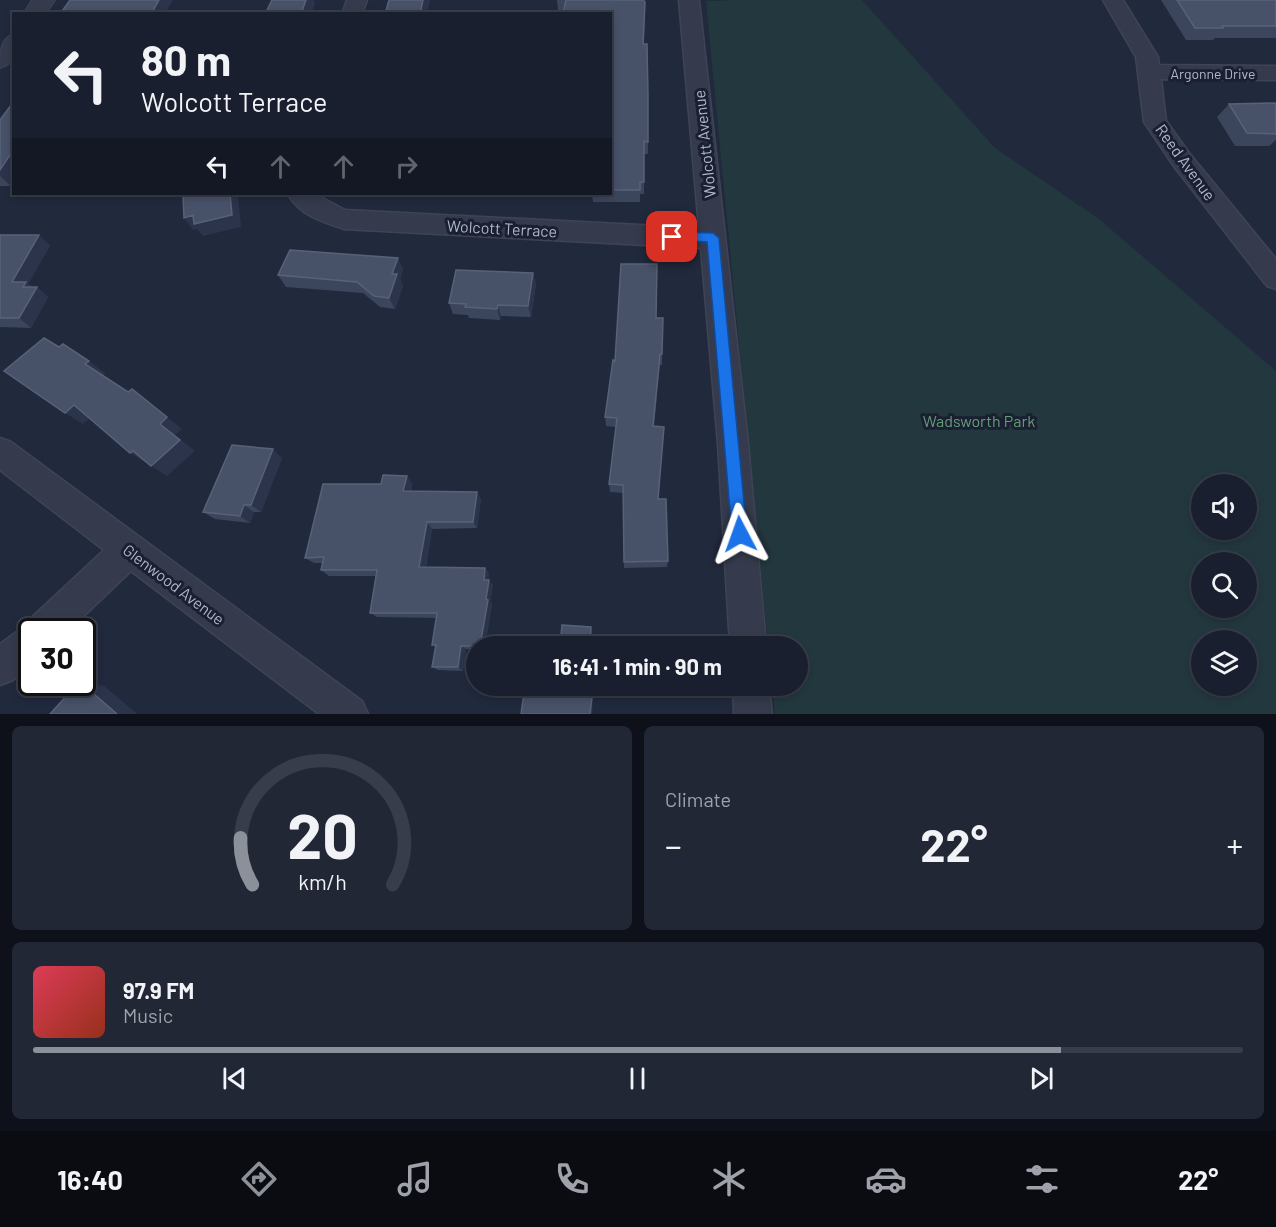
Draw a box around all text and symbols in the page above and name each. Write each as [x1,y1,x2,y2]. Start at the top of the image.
text: 80 m [141,34,231,84]
icon: left [42,36,120,114]
street label: Argonne Drive [1171,65,1256,82]
text: Wolcott Terrace [141,85,328,117]
street label: Wolcott Avenue [689,89,719,199]
street label: Reed Avenue [1152,120,1220,204]
icon: left [201,150,234,183]
icon: ahead [264,150,297,183]
icon: ahead [327,150,360,183]
icon: right [390,150,423,183]
pin [646,211,697,262]
street label: Wolcott Terrace [446,216,558,240]
icon: arrive [655,220,688,253]
park label: Wadsworth Park [923,411,1035,430]
map controls [1191,474,1257,696]
button: sound [1191,474,1257,540]
position arrow [708,502,772,566]
street label: Glenwood Avenue [120,540,228,628]
button: search [1191,552,1257,618]
speed limit sign: 30 [18,618,96,696]
button: layers [1191,630,1257,696]
text: 16:41 · 1 min · 90 m [552,653,722,679]
text: Climate [665,787,731,811]
text: 20 [287,797,357,871]
text: 22° [920,817,988,871]
text: − [665,825,682,865]
text: + [1226,825,1243,865]
text: km/h [298,869,346,894]
text: 97.9 FM [123,977,194,1003]
text: Music [123,1003,173,1027]
icon: previous [218,1062,251,1095]
icon: pause [621,1062,654,1095]
icon: next [1025,1062,1058,1095]
icon: directions [238,1158,280,1200]
icon: music [394,1158,436,1200]
icon: phone [551,1158,593,1200]
icon: climate [708,1158,750,1200]
icon: car [865,1158,907,1200]
icon: filters [1021,1158,1063,1200]
text: 16:40 [57,1163,123,1195]
text: 22° [1178,1163,1219,1195]

